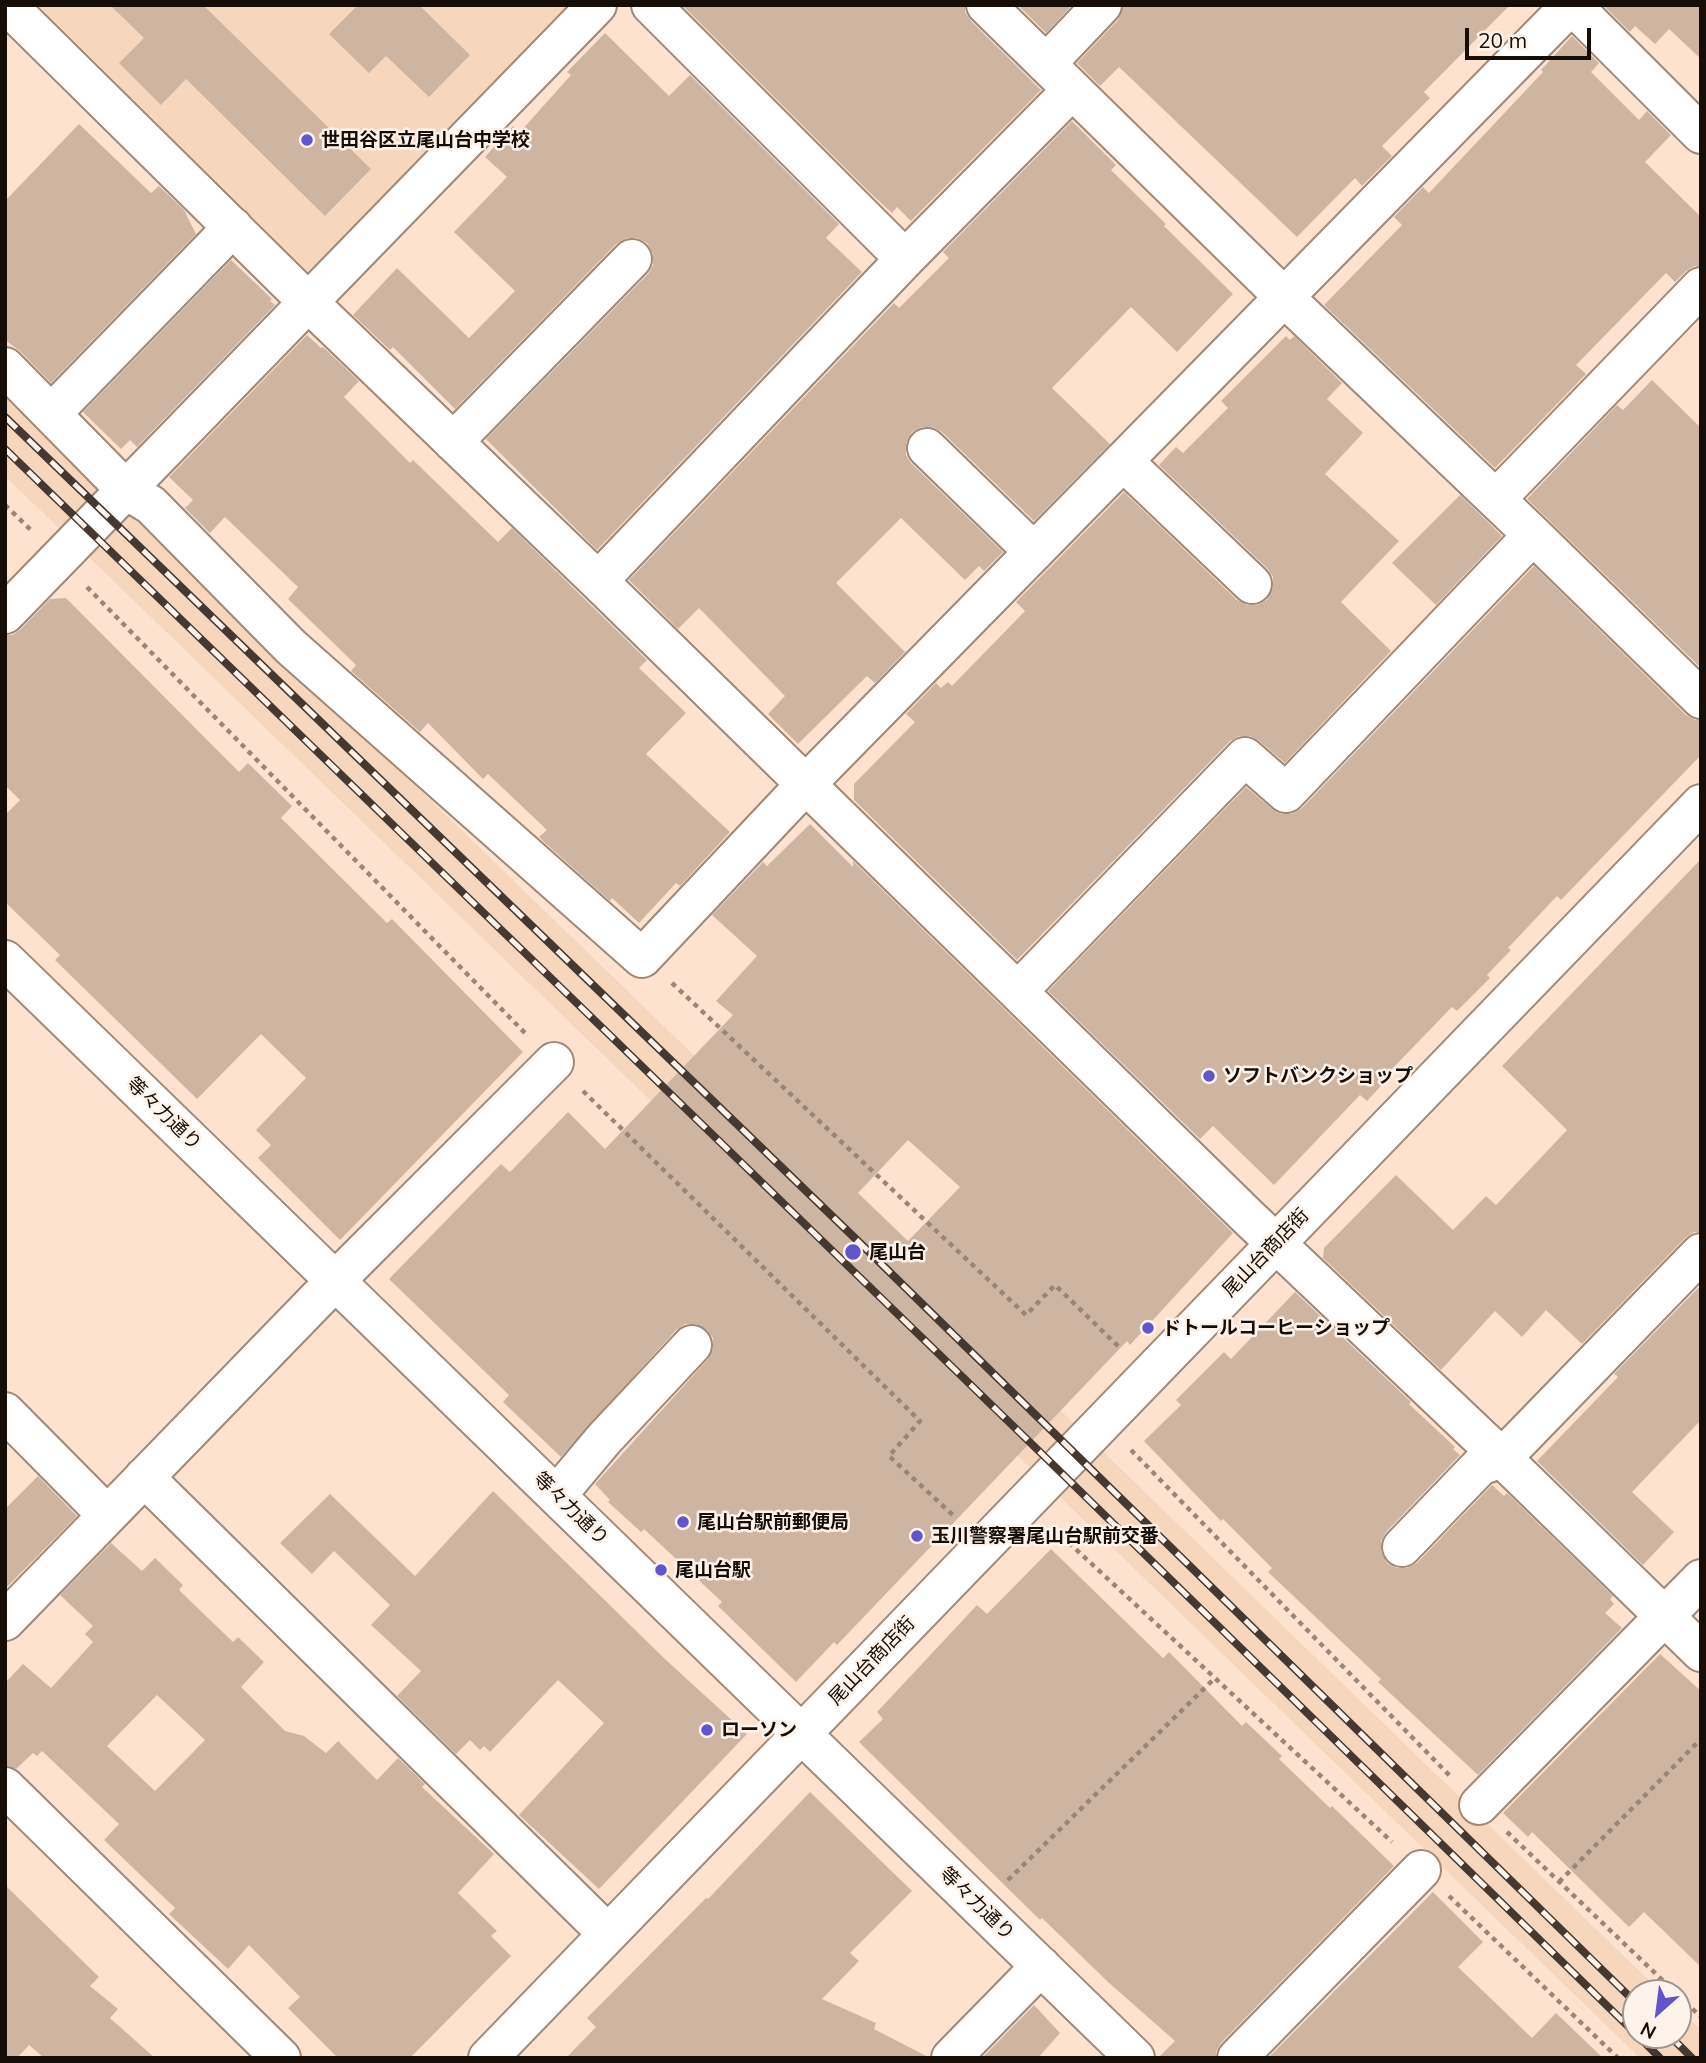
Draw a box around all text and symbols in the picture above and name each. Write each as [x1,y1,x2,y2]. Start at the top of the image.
scale bar [1468,14,1594,58]
text: 20 m [1478,27,1527,53]
place label: 世田谷区立尾山台中学校 [321,129,530,151]
marker: 世田谷区立尾山台中学校 [299,132,315,148]
place label: ソフトバンクショップ [1223,1065,1413,1087]
marker: ソフトバンクショップ [1201,1068,1217,1084]
street label: 等々力通り [122,1073,206,1155]
street label: 尾山台商店街 [1218,1204,1314,1302]
place label: 尾山台 [869,1241,926,1263]
marker: 尾山台 [843,1242,863,1262]
place label: ドトールコーヒーショップ [1162,1317,1390,1339]
marker: ドトールコーヒーショップ [1140,1320,1156,1336]
street label: 等々力通り [529,1468,613,1550]
place label: 尾山台駅前郵便局 [697,1511,849,1533]
marker: 尾山台駅前郵便局 [675,1514,691,1530]
place label: 玉川警察署尾山台駅前交番 [931,1525,1159,1547]
marker: 玉川警察署尾山台駅前交番 [909,1528,925,1544]
place label: 尾山台駅 [675,1559,751,1581]
marker: 尾山台駅 [653,1562,669,1578]
street label: 尾山台商店街 [824,1612,920,1710]
place label: ローソン [721,1719,797,1741]
marker: ローソン [699,1722,715,1738]
street label: 等々力通り [935,1863,1019,1945]
north arrow [1622,1979,1692,2049]
text: N [1636,2017,1660,2045]

